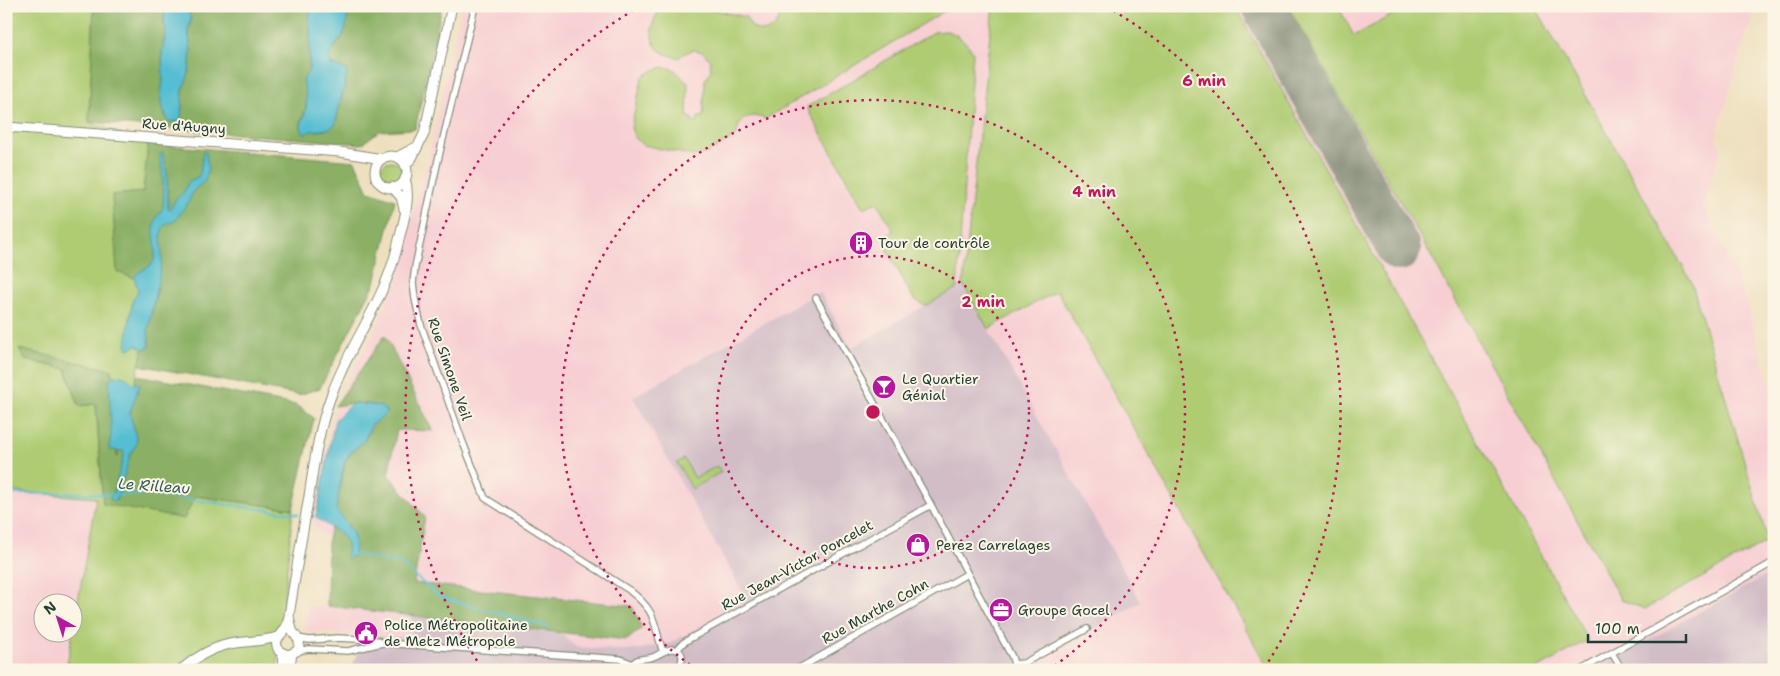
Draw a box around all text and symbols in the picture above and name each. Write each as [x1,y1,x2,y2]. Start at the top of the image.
text: 6 min [1182,71,1226,91]
street label: Rue d'Augny [141,114,227,138]
text: 4 min [1072,182,1116,202]
building icon: Tour de contrôle [848,230,874,256]
place label: Tour de contrôle [878,234,990,252]
text: 2 min [961,292,1005,312]
street label: Rue Simone Veil [424,315,476,423]
place label: Le Quartier Génial [902,370,979,404]
bar icon: Le Quartier Génial [871,374,897,400]
centre of rings [864,403,882,421]
water label: Le Rilleau [117,474,191,499]
street label: Rue Jean-Victor Poncelet [718,516,876,614]
shop icon: Perez Carrelages [905,532,931,558]
place label: Perez Carrelages [936,536,1051,554]
street label: Rue Marthe Cohn [819,574,932,648]
north arrow [32,594,82,644]
text: N [40,597,60,618]
office icon: Groupe Gocel [988,597,1014,623]
place label: Groupe Gocel [1018,601,1110,619]
scale bar [1588,611,1685,643]
place label: Police Métropolitaine de Metz Métropole [384,616,528,650]
text: 100 m [1595,619,1640,639]
public building icon: Police Métropolitaine de Metz Métropole [353,620,379,646]

